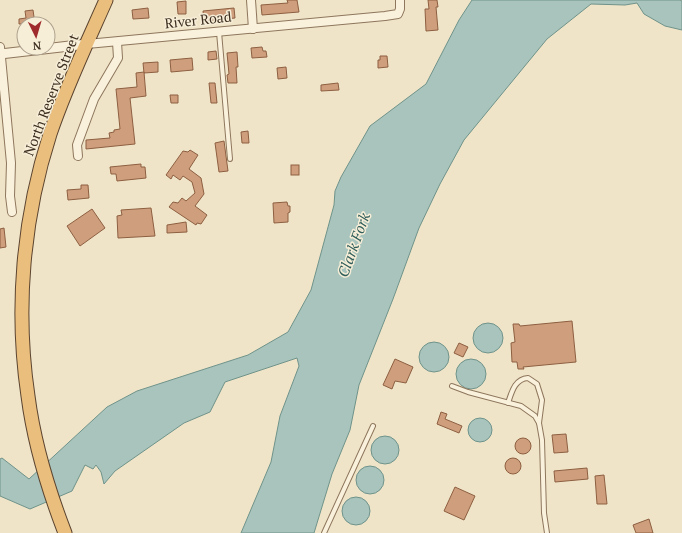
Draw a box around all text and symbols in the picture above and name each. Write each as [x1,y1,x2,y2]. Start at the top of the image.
street label: River Road [164,7,232,32]
north arrow [16,16,56,56]
street label: North Reserve Street [20,32,82,158]
water label: Clark Fork [332,209,374,280]

